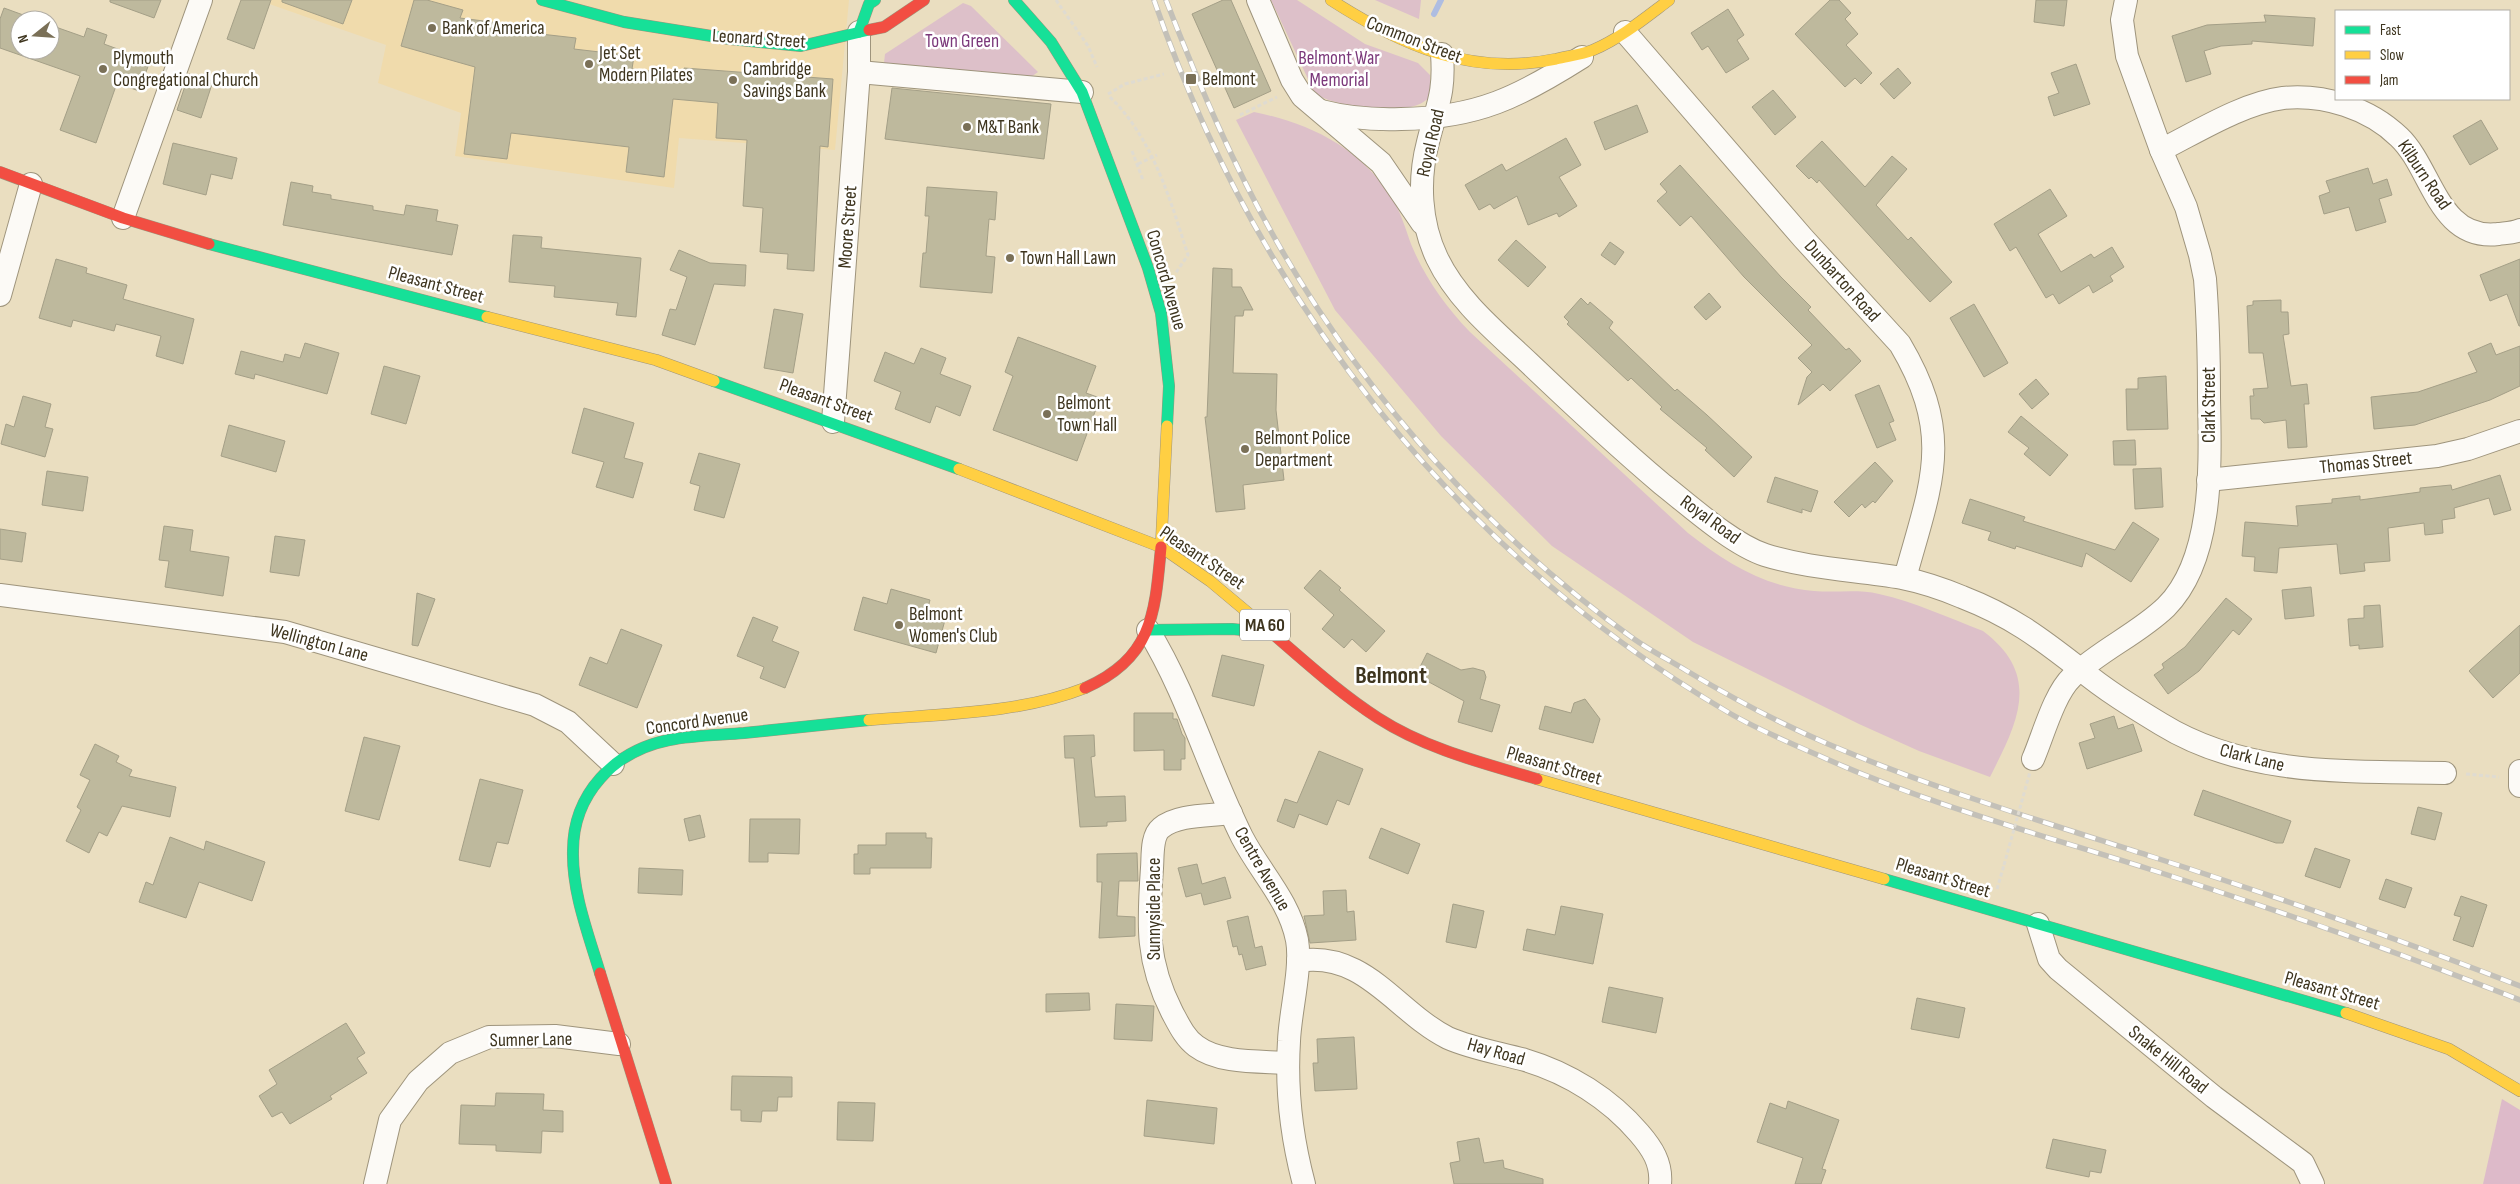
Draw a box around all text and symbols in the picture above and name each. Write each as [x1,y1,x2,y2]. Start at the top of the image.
north arrow [10,10,60,60]
legend [2335,10,2510,100]
street label: Common Street [1363,11,1465,69]
place label: Bank of America [442,17,545,40]
text: Fast [2380,21,2402,40]
marker: Bank of America [426,22,438,34]
street label: Leonard Street [711,24,807,54]
park label: Town Green [925,30,999,53]
text: N [14,33,32,45]
place label: Jet Set Modern Pilates [598,42,693,87]
text: Slow [2380,46,2404,65]
place label: Plymouth Congregational Church [113,47,258,92]
park label: Belmont War Memorial [1298,47,1380,92]
marker: Jet Set Modern Pilates [583,58,595,70]
place label: Cambridge Savings Bank [743,58,827,103]
marker: Plymouth Congregational Church [97,63,109,75]
place label: Belmont [1202,68,1256,91]
text: Jam [2379,71,2398,90]
marker: Belmont [1184,72,1198,86]
marker: Cambridge Savings Bank [727,74,739,86]
street label: Royal Road [1412,107,1450,179]
place label: M&T Bank [977,116,1040,139]
marker: M&T Bank [961,121,973,133]
street label: Kilburn Road [2392,135,2456,215]
street label: Moore Street [834,185,862,269]
street label: Concord Avenue [1141,227,1191,333]
street label: Dunbarton Road [1799,235,1885,327]
place label: Town Hall Lawn [1020,247,1116,270]
marker: Town Hall Lawn [1004,252,1016,264]
street label: Pleasant Street [386,261,486,309]
street label: Clark Street [2198,367,2221,443]
street label: Pleasant Street [776,373,876,429]
place label: Belmont Town Hall [1057,392,1117,437]
marker: Belmont Town Hall [1041,408,1053,420]
place label: Belmont Police Department [1255,427,1350,472]
marker: Belmont Police Department [1239,443,1251,455]
street label: Thomas Street [2319,447,2414,479]
street label: Royal Road [1675,490,1745,550]
street label: Pleasant Street [1155,521,1249,595]
place label: Belmont Women's Club [909,603,998,648]
road number: MA 60 [1240,610,1290,640]
street label: Wellington Lane [267,619,371,667]
marker: Belmont Women's Club [893,619,905,631]
district label: Belmont [1355,661,1427,690]
street label: Concord Avenue [644,703,750,741]
street label: Clark Lane [2217,739,2287,777]
street label: Pleasant Street [1504,741,1604,791]
street label: Centre Avenue [1229,823,1295,915]
street label: Pleasant Street [1893,853,1993,903]
street label: Sunnyside Place [1143,858,1166,960]
street label: Pleasant Street [2282,966,2382,1016]
street label: Snake Hill Road [2123,1021,2213,1099]
street label: Sumner Lane [489,1028,573,1052]
street label: Hay Road [1465,1033,1527,1071]

